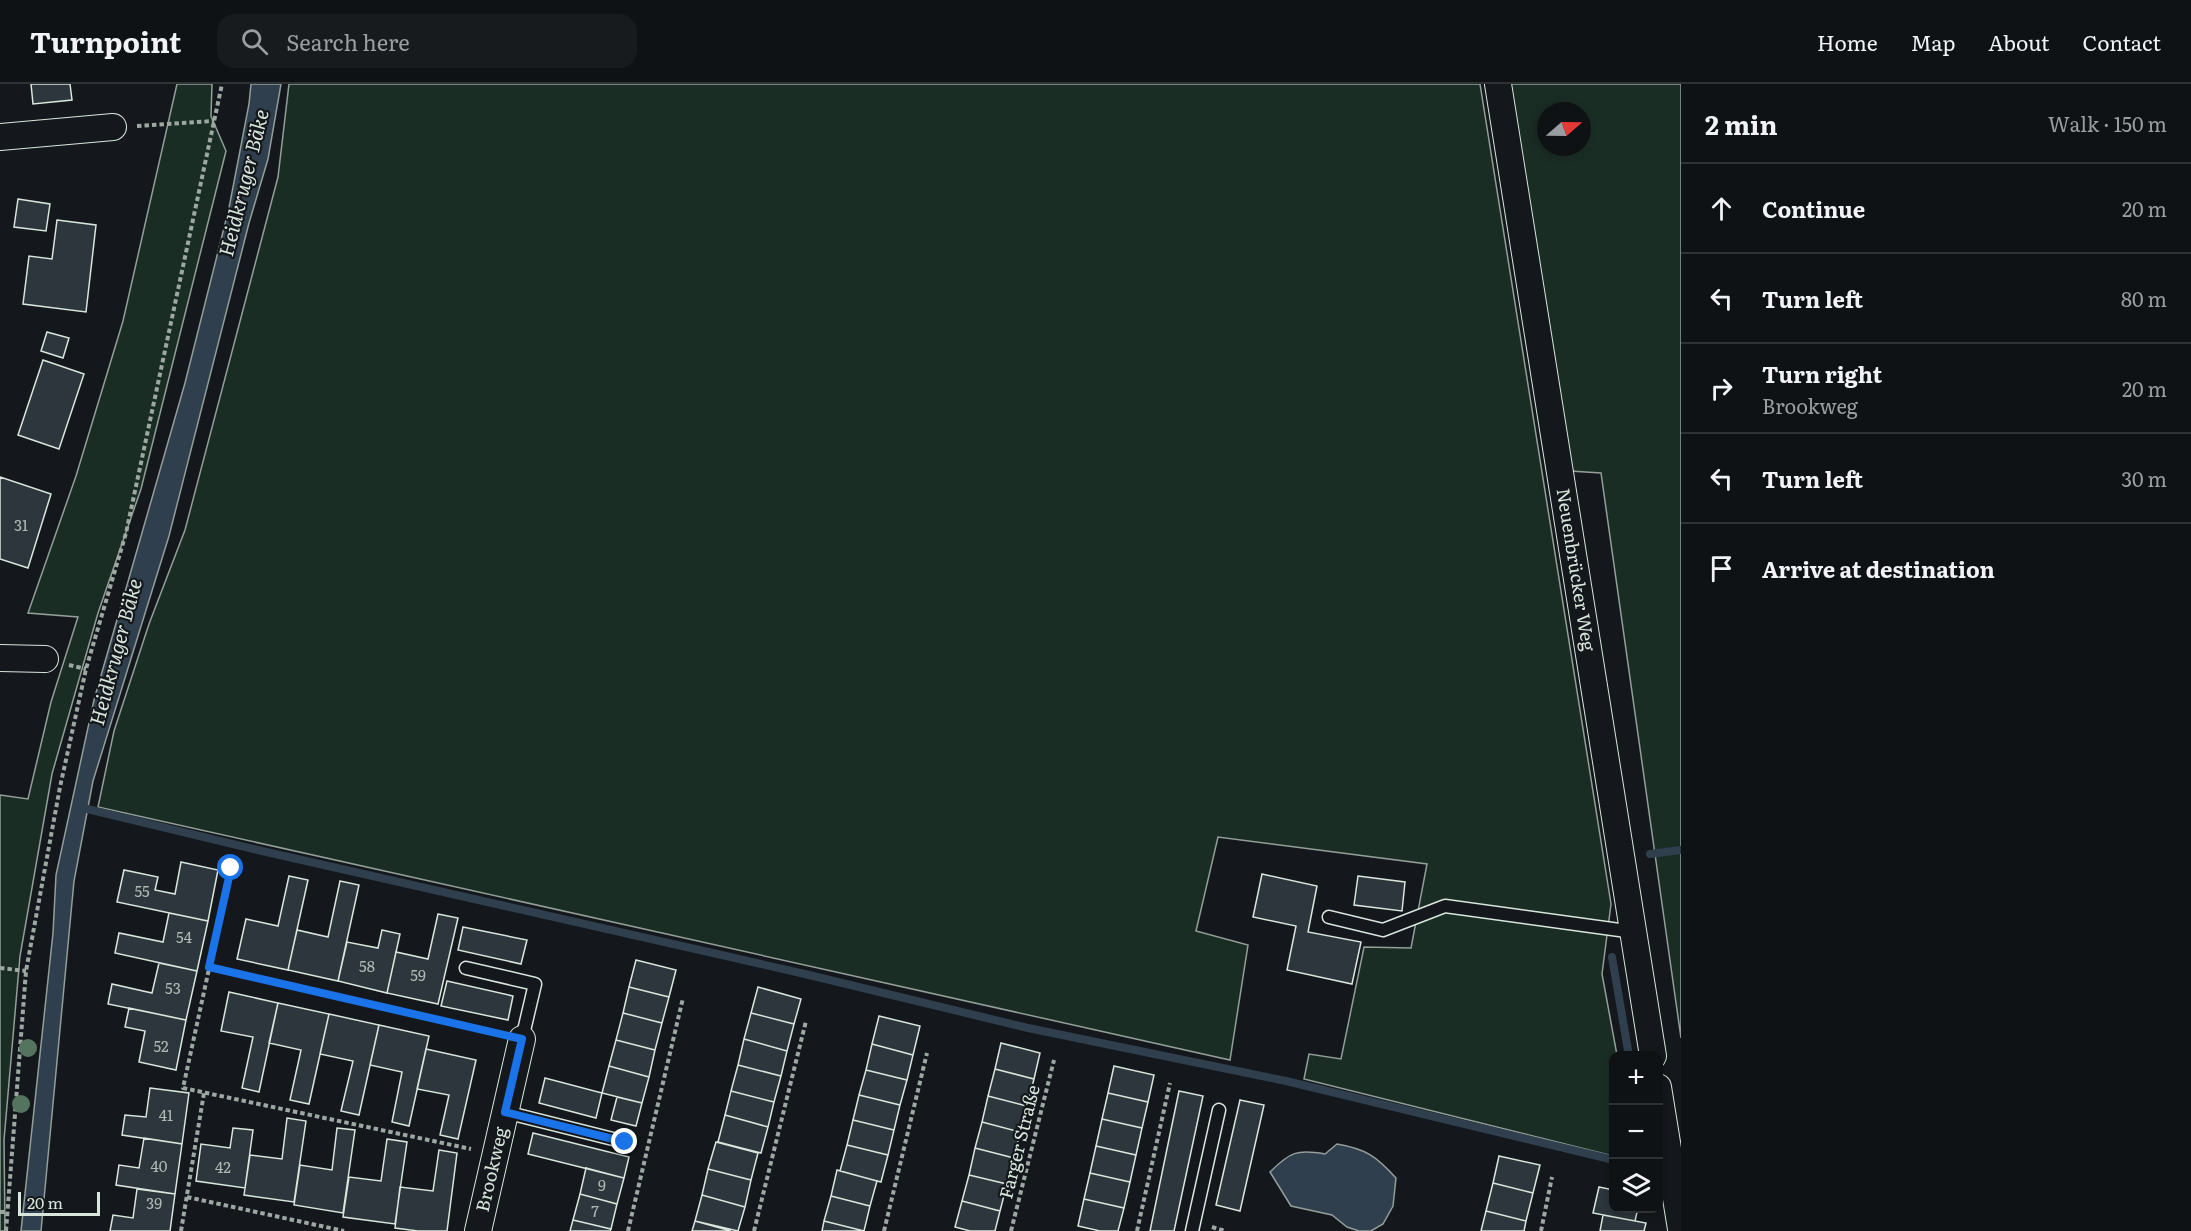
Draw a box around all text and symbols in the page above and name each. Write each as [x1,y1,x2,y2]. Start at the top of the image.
search box [217,14,637,68]
text: Turnpoint [30,20,181,62]
icon: search [238,25,271,58]
text: Search here [286,25,410,58]
text: Home [1817,26,1878,57]
text: Map [1911,26,1955,57]
text: About [1988,26,2050,57]
text: Contact [2083,26,2161,57]
north arrow [1537,102,1591,156]
text: 2 min [1705,104,1778,143]
water label: Heidkruger Bäke [209,106,275,259]
text: Walk · 150 m [2048,108,2167,138]
icon: ahead [1705,192,1738,225]
text: Continue [1762,192,1865,225]
text: 20 m [2122,193,2167,223]
icon: left [1705,282,1738,315]
text: Turn left [1762,282,1863,315]
text: 80 m [2121,283,2167,313]
text: Turn right [1762,357,1882,390]
icon: right [1705,372,1738,405]
text: 20 m [2122,373,2167,403]
text: Brookweg [1762,390,1858,420]
icon: left [1705,462,1738,495]
text: Turn left [1762,462,1863,495]
text: 30 m [2121,463,2167,493]
street label: Neuenbrücker Weg [1551,486,1603,654]
house number: 31 [14,513,28,536]
icon: arrive [1705,552,1738,585]
text: Arrive at destination [1762,552,1995,585]
water label: Heidkruger Bäke [80,575,148,728]
route start [217,854,243,880]
house number: 55 [134,879,150,902]
house number: 54 [176,925,192,948]
house number: 58 [359,954,375,977]
house number: 59 [410,963,426,986]
house number: 53 [165,976,181,999]
house number: 52 [153,1034,169,1057]
map controls [1609,1051,1663,1213]
button: + [1609,1051,1663,1105]
street label: Farger Straße [991,1082,1046,1201]
house number: 41 [159,1103,173,1126]
button: − [1609,1105,1663,1159]
street label: Brookweg [468,1123,514,1214]
route end [611,1128,637,1154]
house number: 40 [151,1154,168,1177]
house number: 42 [215,1155,231,1178]
button: layers [1609,1159,1663,1213]
house number: 9 [598,1173,606,1196]
scale bar [18,1189,100,1216]
text: 20 m [27,1190,63,1214]
house number: 39 [146,1191,162,1214]
house number: 7 [591,1199,599,1222]

